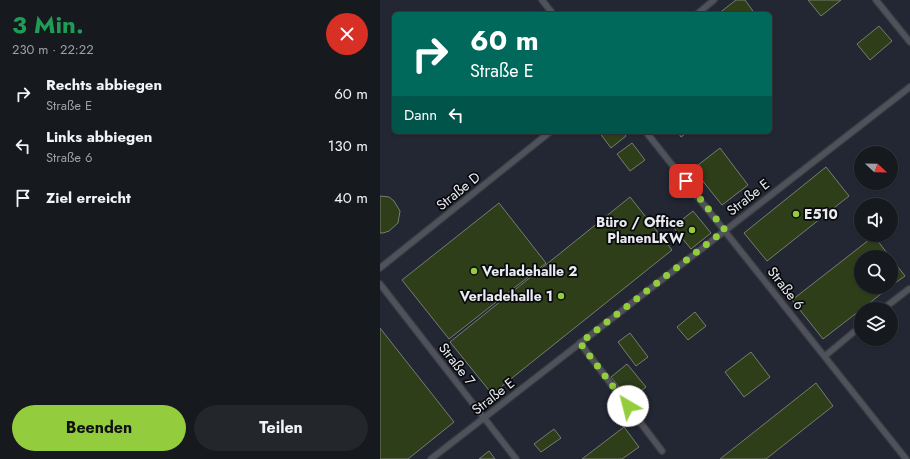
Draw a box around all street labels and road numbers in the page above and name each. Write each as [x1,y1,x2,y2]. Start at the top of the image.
street label: Straße D [432,167,484,215]
street label: Straße E [722,174,774,220]
street label: Straße 6 [763,262,809,314]
street label: Straße 7 [434,338,480,390]
street label: Straße E [467,373,519,419]

